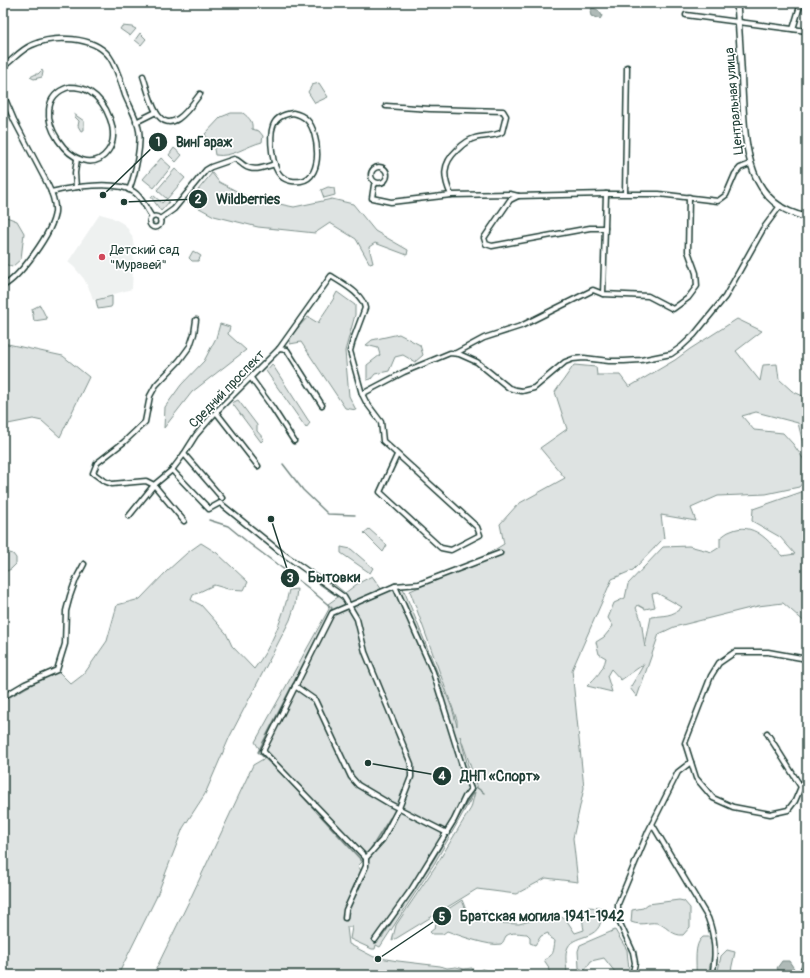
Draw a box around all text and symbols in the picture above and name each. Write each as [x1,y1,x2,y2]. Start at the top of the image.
street label: Центральная улица [721,47,747,155]
callout: ВинГараж [148,129,240,155]
text: ВинГараж [176,134,233,151]
text: 1 [156,135,160,150]
callout: Wildberries [188,186,288,212]
text: Wildberries [216,191,281,208]
text: 2 [195,192,202,207]
place label: Детский сад "Муравей" [109,242,180,273]
marker: Детский сад "Муравей" [97,252,107,262]
street label: Средний проспект [186,346,269,431]
callout: Бытовки [280,565,368,591]
text: Бытовки [308,569,361,586]
text: 3 [287,571,294,586]
callout: ДНП «Спорт» [432,763,548,789]
text: ДНП «Спорт» [459,768,541,785]
text: 4 [438,769,446,784]
callout: Братская могила 1941-1942 [432,903,632,929]
text: Братская могила 1941-1942 [460,908,624,925]
text: 5 [439,910,446,925]

